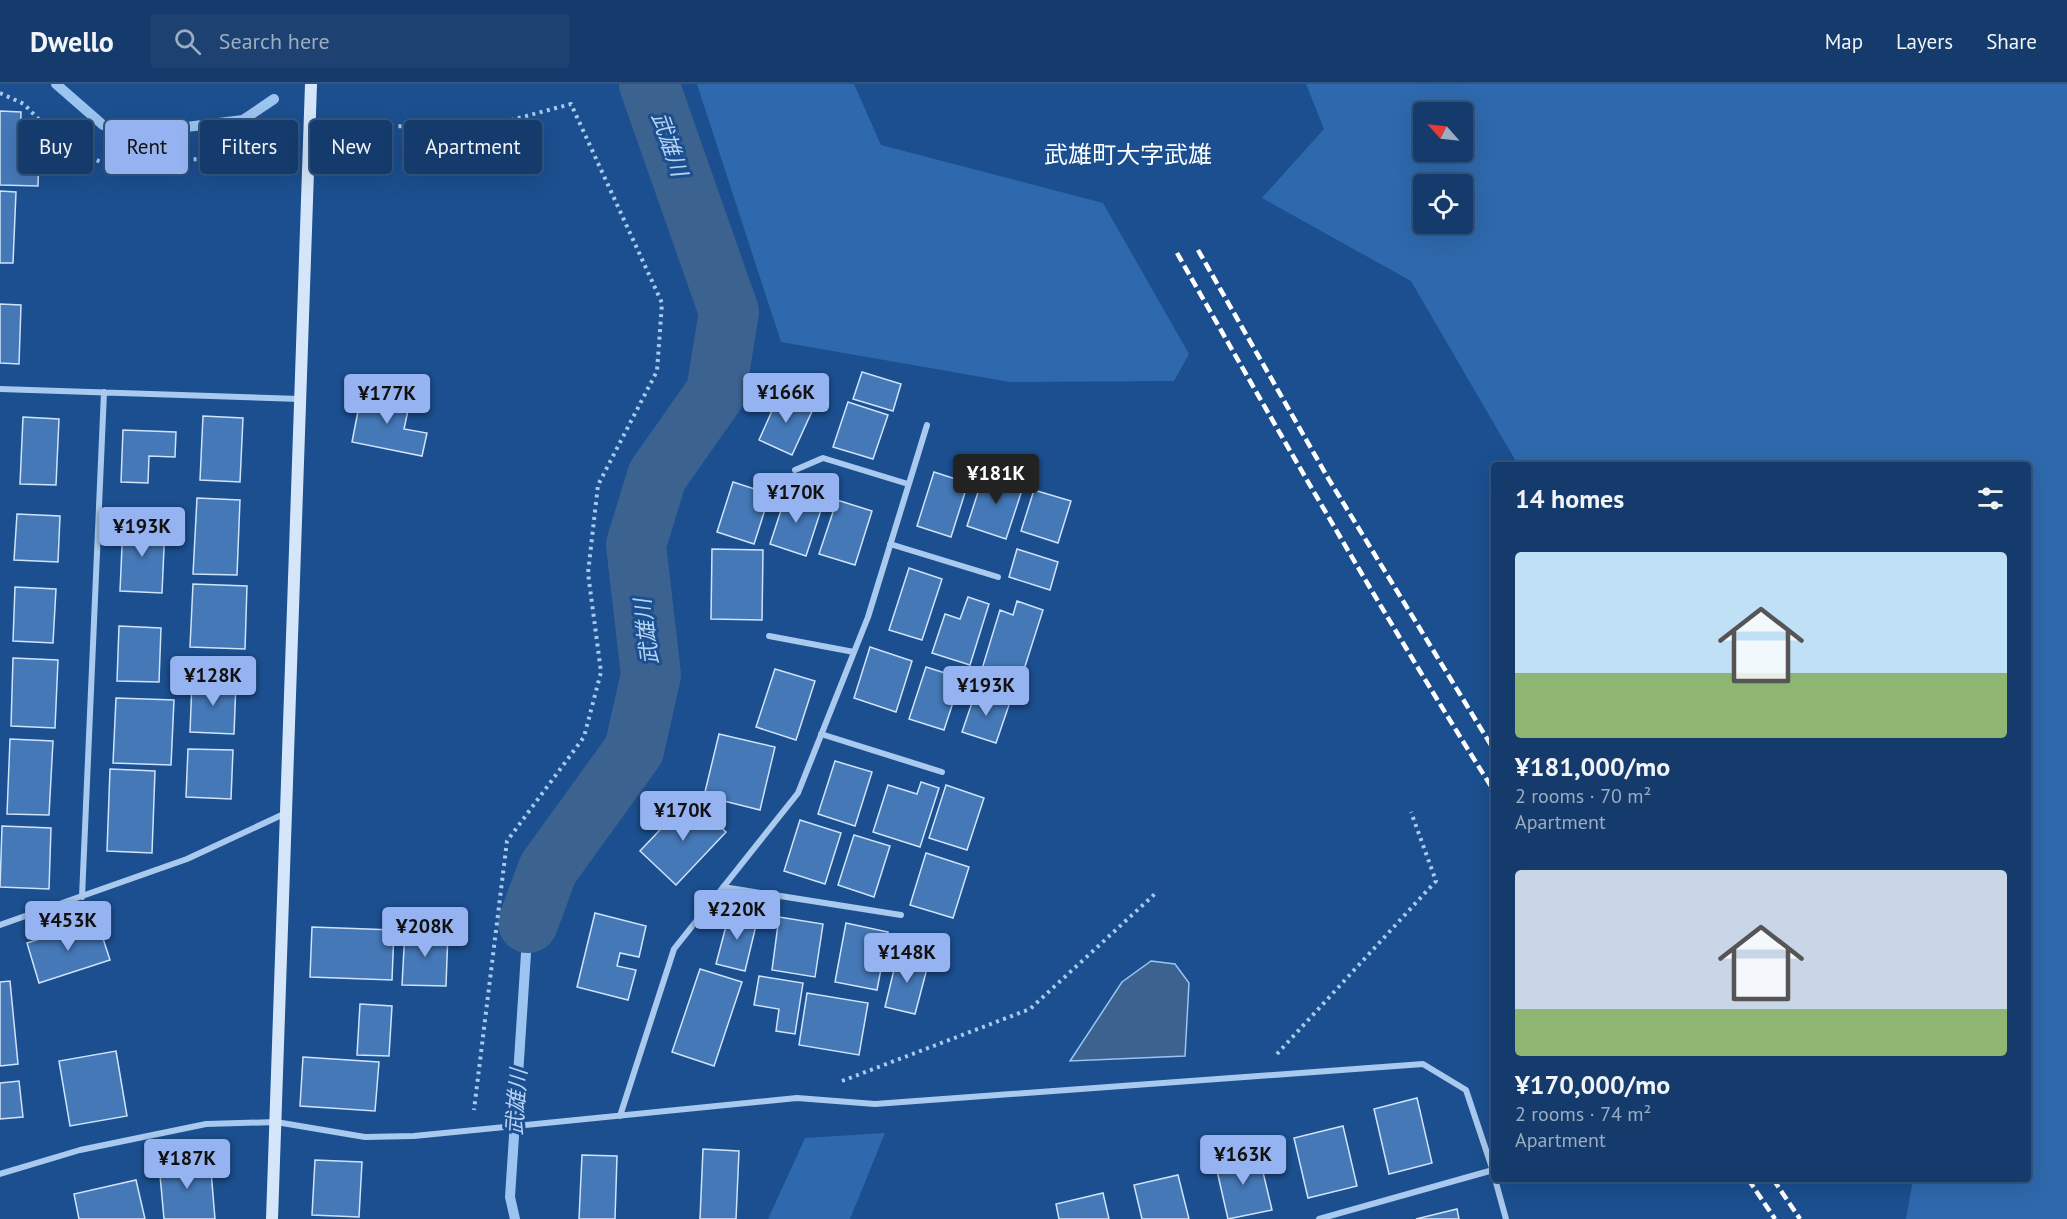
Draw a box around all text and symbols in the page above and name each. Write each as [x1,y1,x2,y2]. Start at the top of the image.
search box [150,14,570,68]
text: Dwello [30,23,114,60]
icon: search [171,25,204,58]
text: Search here [219,27,330,55]
text: Map [1825,28,1863,55]
text: Layers [1896,28,1953,55]
text: Share [1986,28,2037,55]
north arrow [1413,102,1473,162]
map controls [1413,102,1473,234]
water label: 武雄川 [646,108,695,182]
chip: Buy [18,120,93,174]
chip: Rent [105,120,188,174]
chip: Filters [200,120,298,174]
chip: New [310,120,392,174]
chip: Apartment [404,120,542,174]
district label: 武雄町大字武雄 [1044,139,1212,170]
button: locate [1413,174,1473,234]
pin: ¥166K [744,373,828,424]
pin: ¥177K [345,374,429,425]
text: ¥166K [757,379,815,405]
text: ¥177K [358,380,416,406]
pin: ¥181K [954,454,1038,505]
text: ¥181K [967,460,1025,486]
pin: ¥170K [754,473,838,524]
text: ¥170K [767,479,825,505]
text: 14 homes [1515,482,1624,515]
icon: filters [1974,482,2007,515]
pin: ¥193K [100,507,184,558]
text: ¥193K [113,513,171,539]
icon: home [1707,591,1815,699]
water label: 武雄川 [628,596,664,666]
pin: ¥128K [171,656,255,707]
text: ¥128K [184,662,242,688]
pin: ¥193K [944,666,1028,717]
text: ¥193K [957,672,1015,698]
text: ¥181,000/mo [1515,750,1670,783]
text: 2 rooms · 70 m² [1515,783,1651,809]
pin: ¥170K [641,791,725,842]
text: ¥170K [654,797,712,823]
text: Apartment [1515,809,1606,835]
pin: ¥220K [695,890,779,941]
text: ¥220K [708,896,766,922]
pin: ¥453K [26,901,110,952]
text: ¥453K [39,907,97,933]
pin: ¥208K [383,907,467,958]
icon: home [1707,909,1815,1017]
text: ¥208K [396,913,454,939]
pin: ¥148K [865,933,949,984]
text: ¥148K [878,939,936,965]
water label: 武雄川 [500,1066,532,1136]
text: ¥170,000/mo [1515,1068,1670,1101]
text: 2 rooms · 74 m² [1515,1101,1651,1127]
text: Apartment [1515,1127,1606,1153]
pin: ¥163K [1201,1135,1285,1186]
pin: ¥187K [145,1139,229,1190]
text: ¥163K [1214,1141,1272,1167]
text: ¥187K [158,1145,216,1171]

